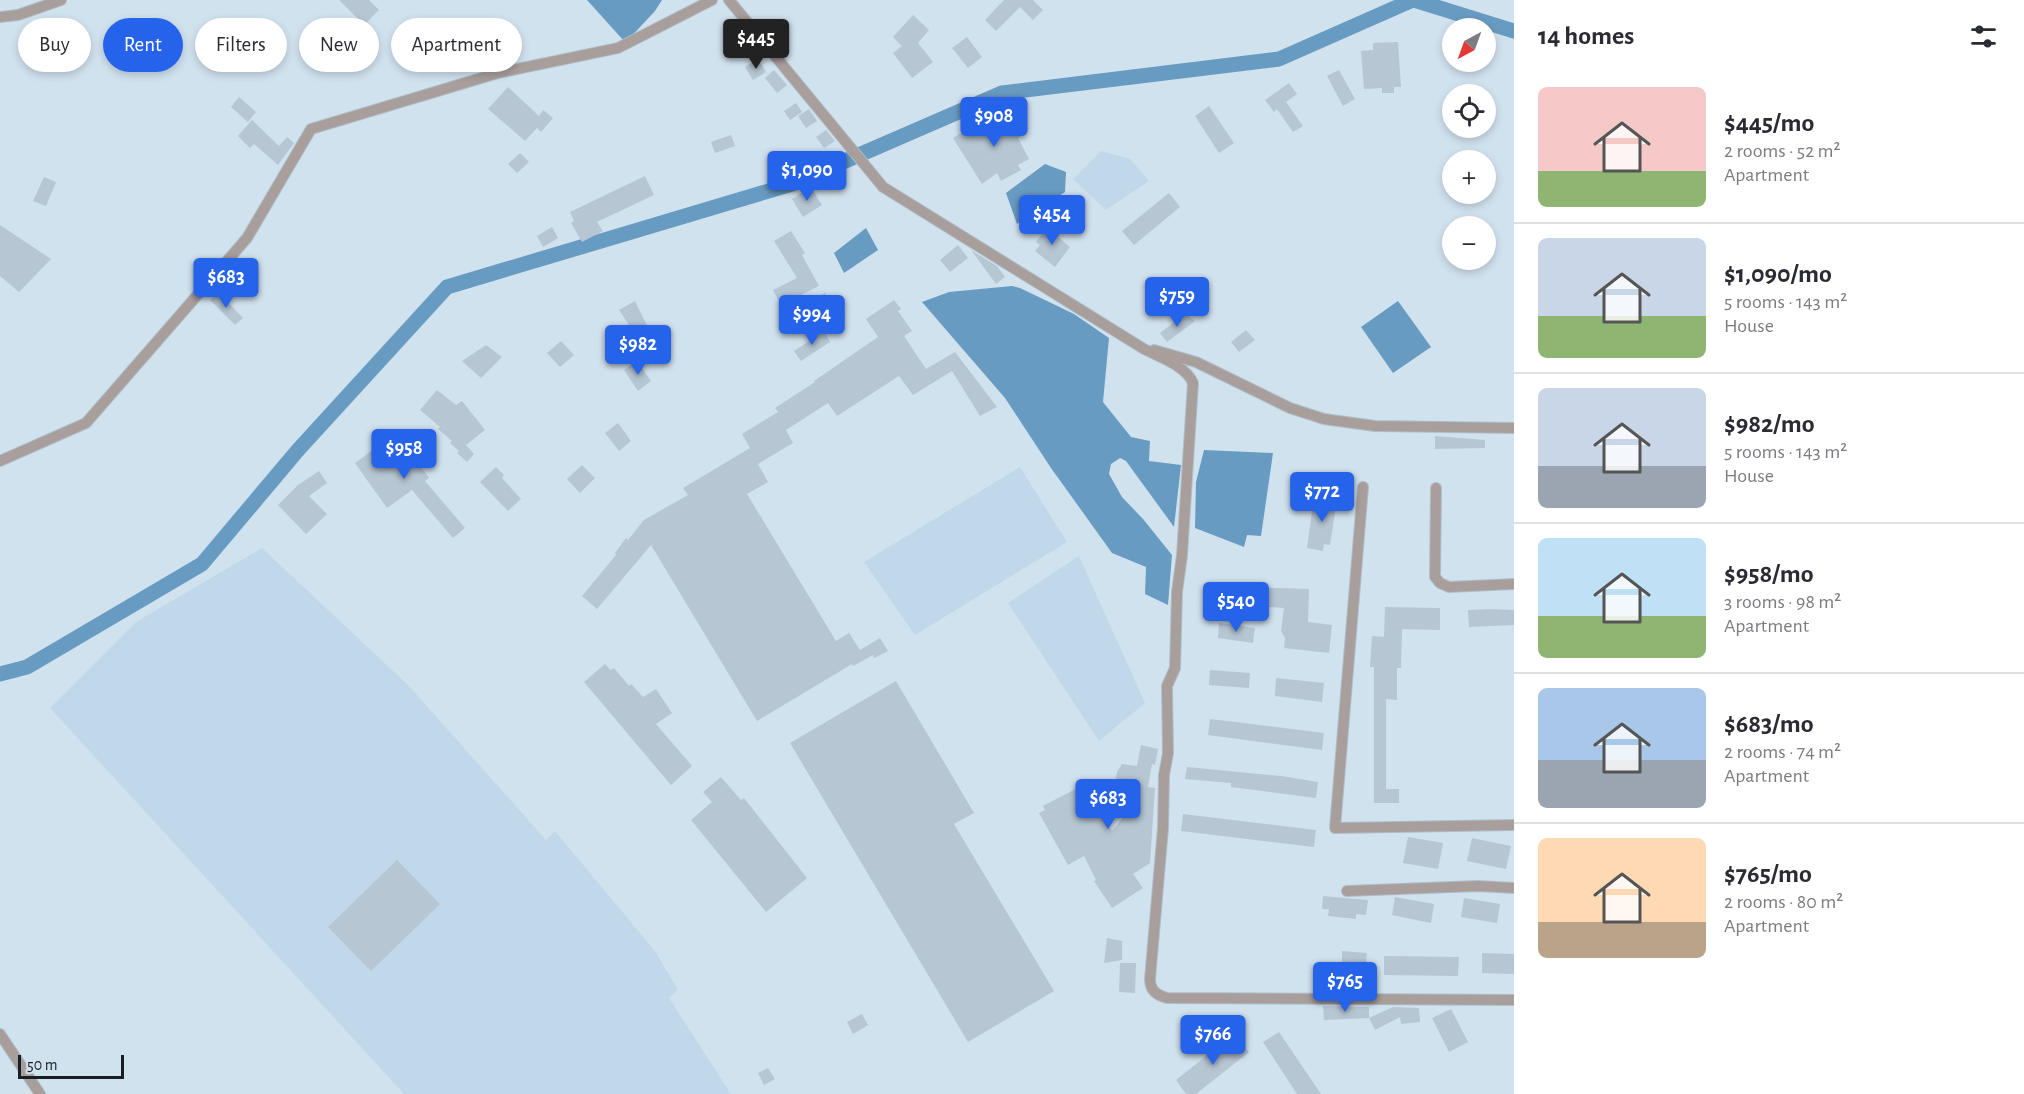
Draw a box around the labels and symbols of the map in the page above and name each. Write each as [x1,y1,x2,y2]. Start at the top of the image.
north arrow [1442,18,1496,72]
pin: $445 [720,19,792,70]
pin: $908 [958,97,1030,148]
pin: $1,090 [758,151,856,202]
pin: $454 [1016,195,1088,246]
pin: $683 [190,258,262,309]
pin: $759 [1141,277,1213,328]
pin: $994 [776,295,848,346]
pin: $982 [602,325,674,376]
pin: $958 [368,429,440,480]
pin: $772 [1286,472,1358,523]
pin: $540 [1200,582,1272,633]
pin: $683 [1072,779,1144,830]
pin: $765 [1309,962,1381,1013]
pin: $766 [1177,1015,1249,1066]
scale bar [18,1052,124,1080]

